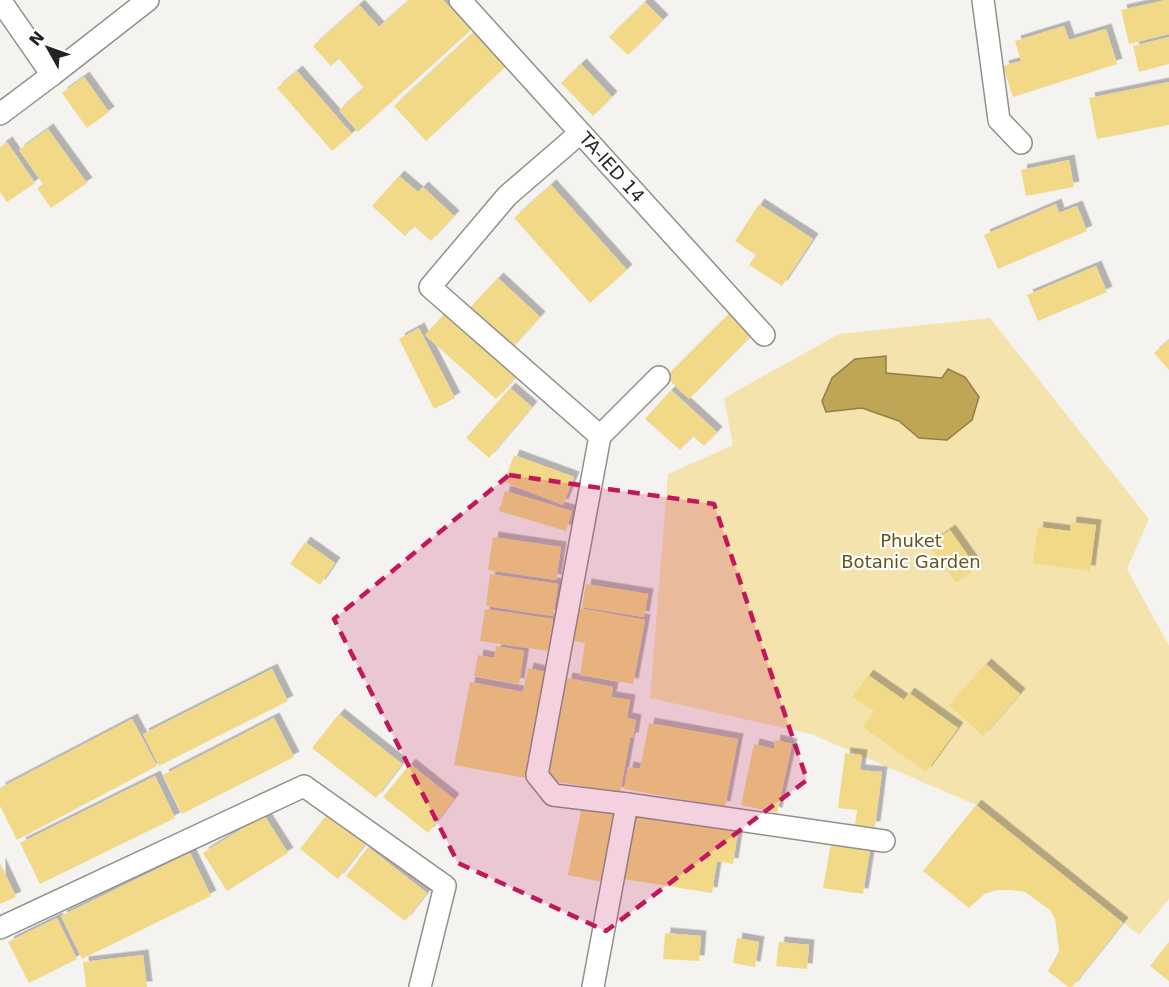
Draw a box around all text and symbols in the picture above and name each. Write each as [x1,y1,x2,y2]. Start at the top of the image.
north arrow [18,18,78,78]
text: N [25,27,48,50]
street label: TA-IED 14 [574,127,649,206]
park label: Phuket Botanic Garden [841,530,981,572]

